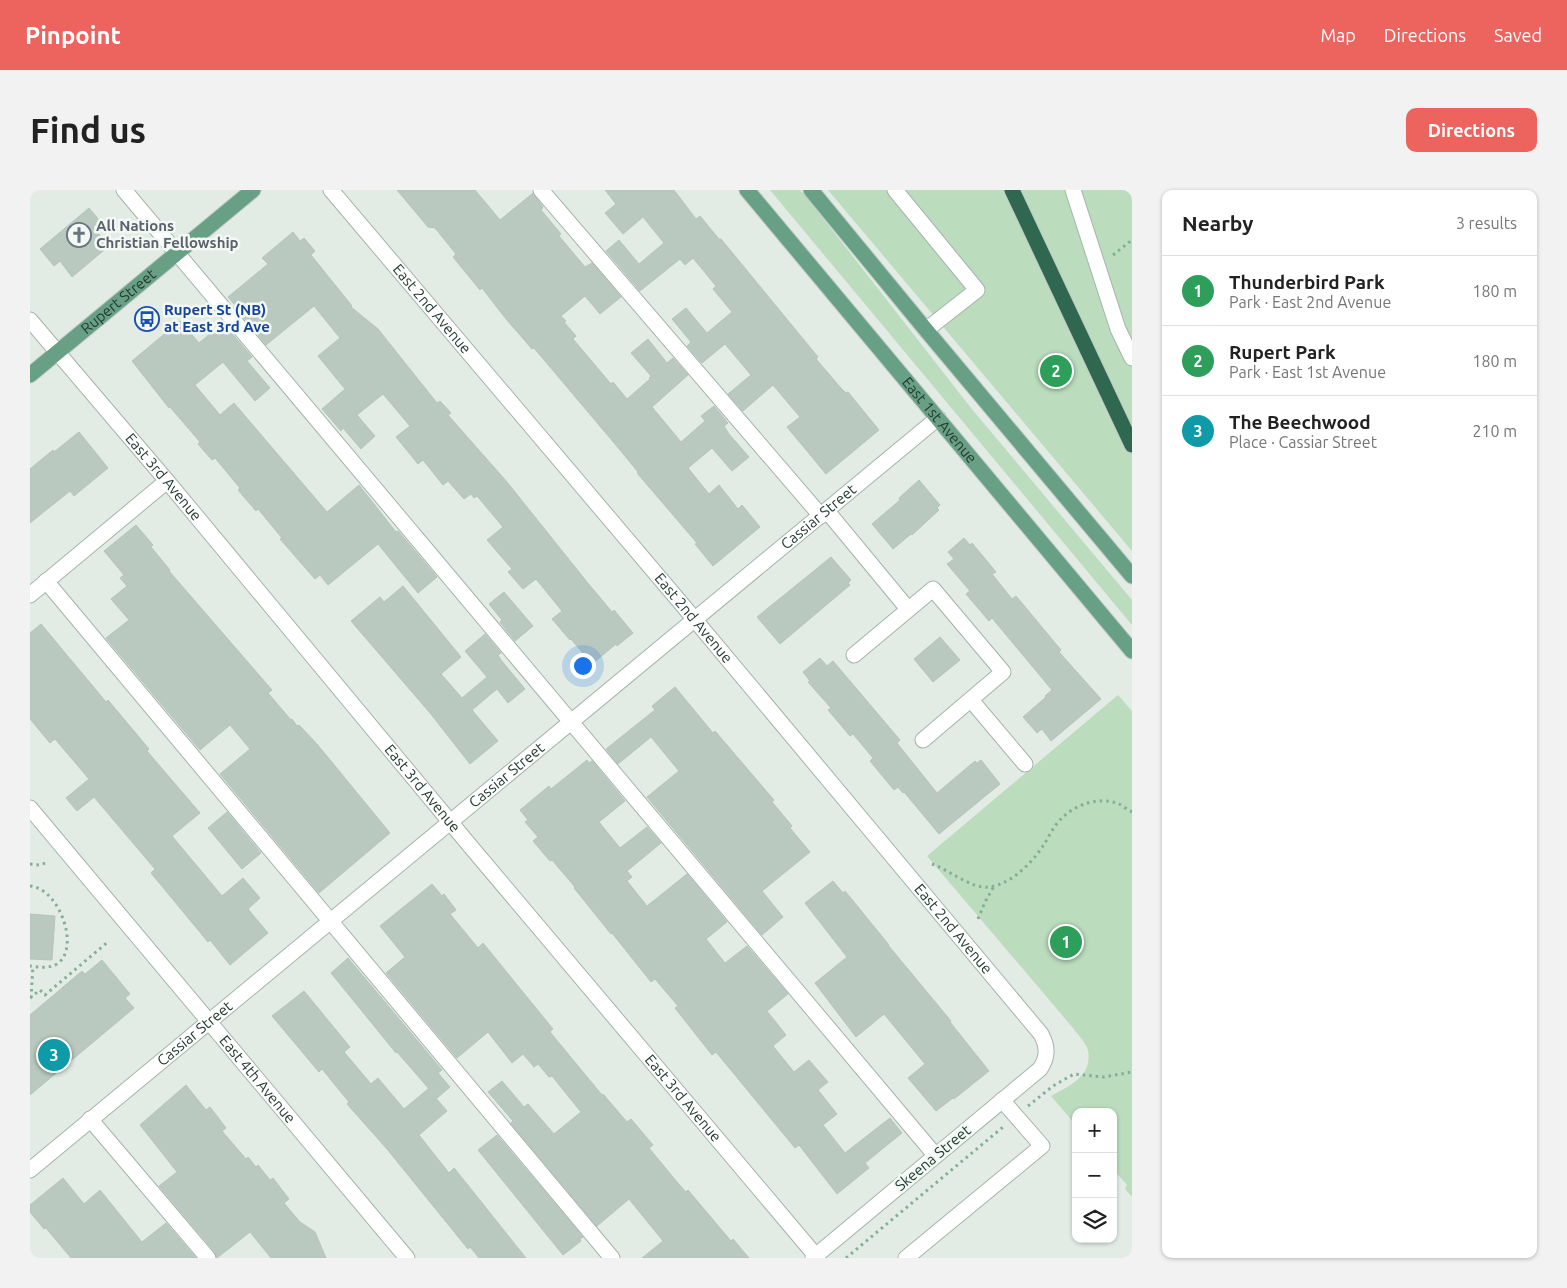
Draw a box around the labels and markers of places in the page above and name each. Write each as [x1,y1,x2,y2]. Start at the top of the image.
place label: All Nations Christian Fellowship [96,217,239,251]
church icon: All Nations Christian Fellowship [66,222,92,248]
place label: Rupert St (NB) at East 3rd Ave [164,301,270,335]
bus stop icon: Rupert St (NB) at East 3rd Ave [134,306,160,332]
pin: 2 [1040,352,1072,390]
pin: 1 [1050,923,1082,961]
pin: 3 [38,1036,70,1074]

